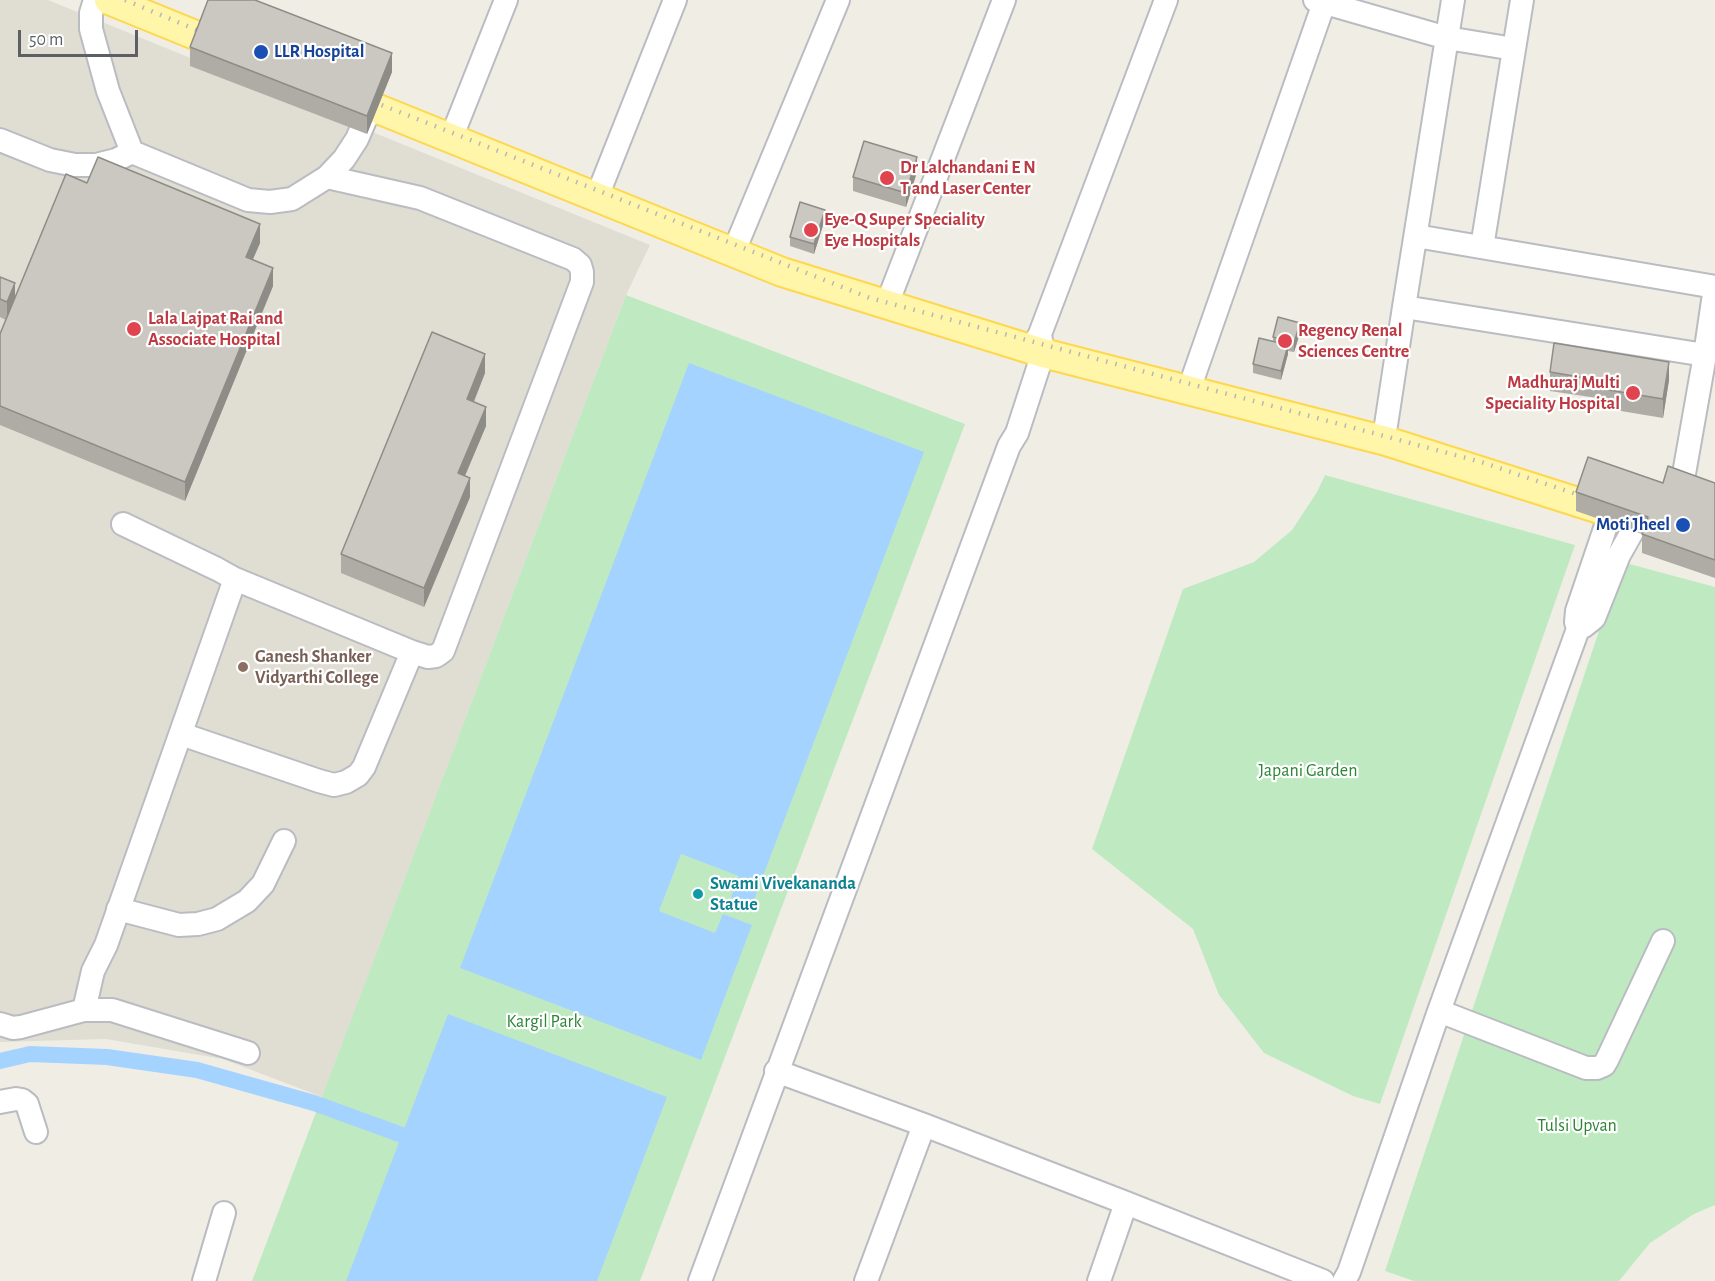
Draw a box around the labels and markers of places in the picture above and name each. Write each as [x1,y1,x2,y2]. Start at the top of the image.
place label: LLR Hospital [274,41,364,63]
marker: LLR Hospital [252,43,270,61]
place label: Dr Lalchandani E N T and Laser Center [900,157,1036,200]
marker: Dr Lalchandani E N T and Laser Center [878,169,896,187]
place label: Eye-Q Super Speciality Eye Hospitals [824,209,985,252]
marker: Eye-Q Super Speciality Eye Hospitals [802,221,820,239]
place label: Lala Lajpat Rai and Associate Hospital [148,308,283,350]
marker: Lala Lajpat Rai and Associate Hospital [125,320,143,338]
place label: Regency Renal Sciences Centre [1298,320,1409,362]
marker: Regency Renal Sciences Centre [1276,332,1294,350]
place label: Madhuraj Multi Speciality Hospital [1485,372,1620,415]
marker: Madhuraj Multi Speciality Hospital [1624,384,1642,402]
place label: Moti Jheel [1596,514,1670,536]
marker: Moti Jheel [1674,516,1692,534]
place label: Ganesh Shanker Vidyarthi College [255,646,379,688]
marker: Ganesh Shanker Vidyarthi College [236,660,250,674]
place label: Swami Vivekananda Statue [710,873,856,916]
marker: Swami Vivekananda Statue [691,887,705,901]

